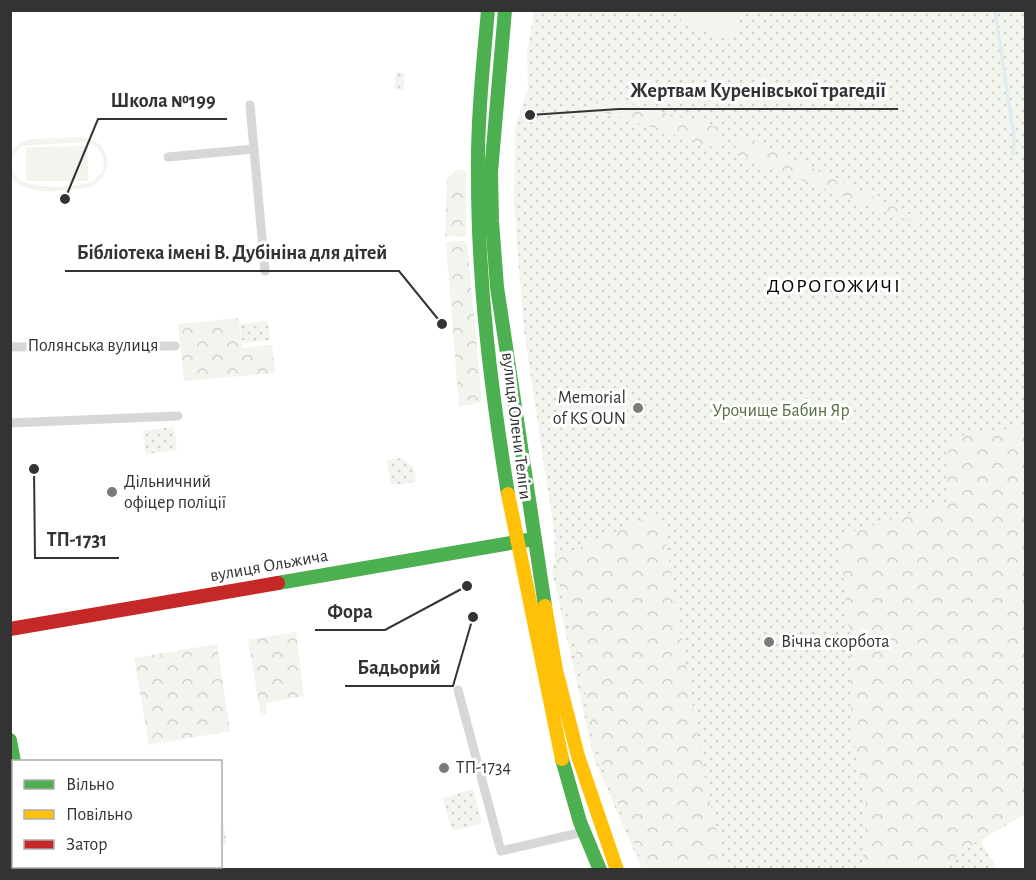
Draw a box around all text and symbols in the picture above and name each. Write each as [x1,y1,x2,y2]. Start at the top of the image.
callout: Жертвам Куренівської трагедії [619,71,898,109]
callout: Школа №199 [98,81,227,119]
text: Жертвам Куренівської трагедії [630,81,886,101]
text: Школа №199 [110,91,216,111]
callout: Бібліотека імені В. Дубініна для дітей [65,233,399,271]
text: Бібліотека імені В. Дубініна для дітей [77,243,387,263]
district label: ДОРОГОЖИЧІ [767,276,901,296]
street label: Полянська вулиця [28,337,159,355]
street label: вулиця Олени Теліги [498,351,534,501]
place label: Memorial of KS OUN [553,389,626,428]
marker: Memorial of KS OUN [631,401,645,415]
park label: Урочище Бабин Яр [712,401,850,420]
place label: Дільничний офіцер поліції [124,473,226,512]
marker: Дільничний офіцер поліції [105,485,119,499]
callout: ТП-1731 [35,520,119,558]
text: ТП-1731 [47,530,107,550]
street label: вулиця Ольжича [209,547,329,585]
callout: Фора [315,592,385,630]
text: Фора [327,602,373,622]
place label: Вічна скорбота [781,632,890,651]
marker: Вічна скорбота [762,635,776,649]
callout: Бадьорий [345,648,453,686]
text: Бадьорий [357,658,441,678]
place label: ТП-1734 [456,759,511,777]
legend [12,760,222,868]
marker: ТП-1734 [437,761,451,775]
text: Вільно [66,776,114,794]
text: Повільно [66,806,133,824]
text: Затор [66,836,107,854]

